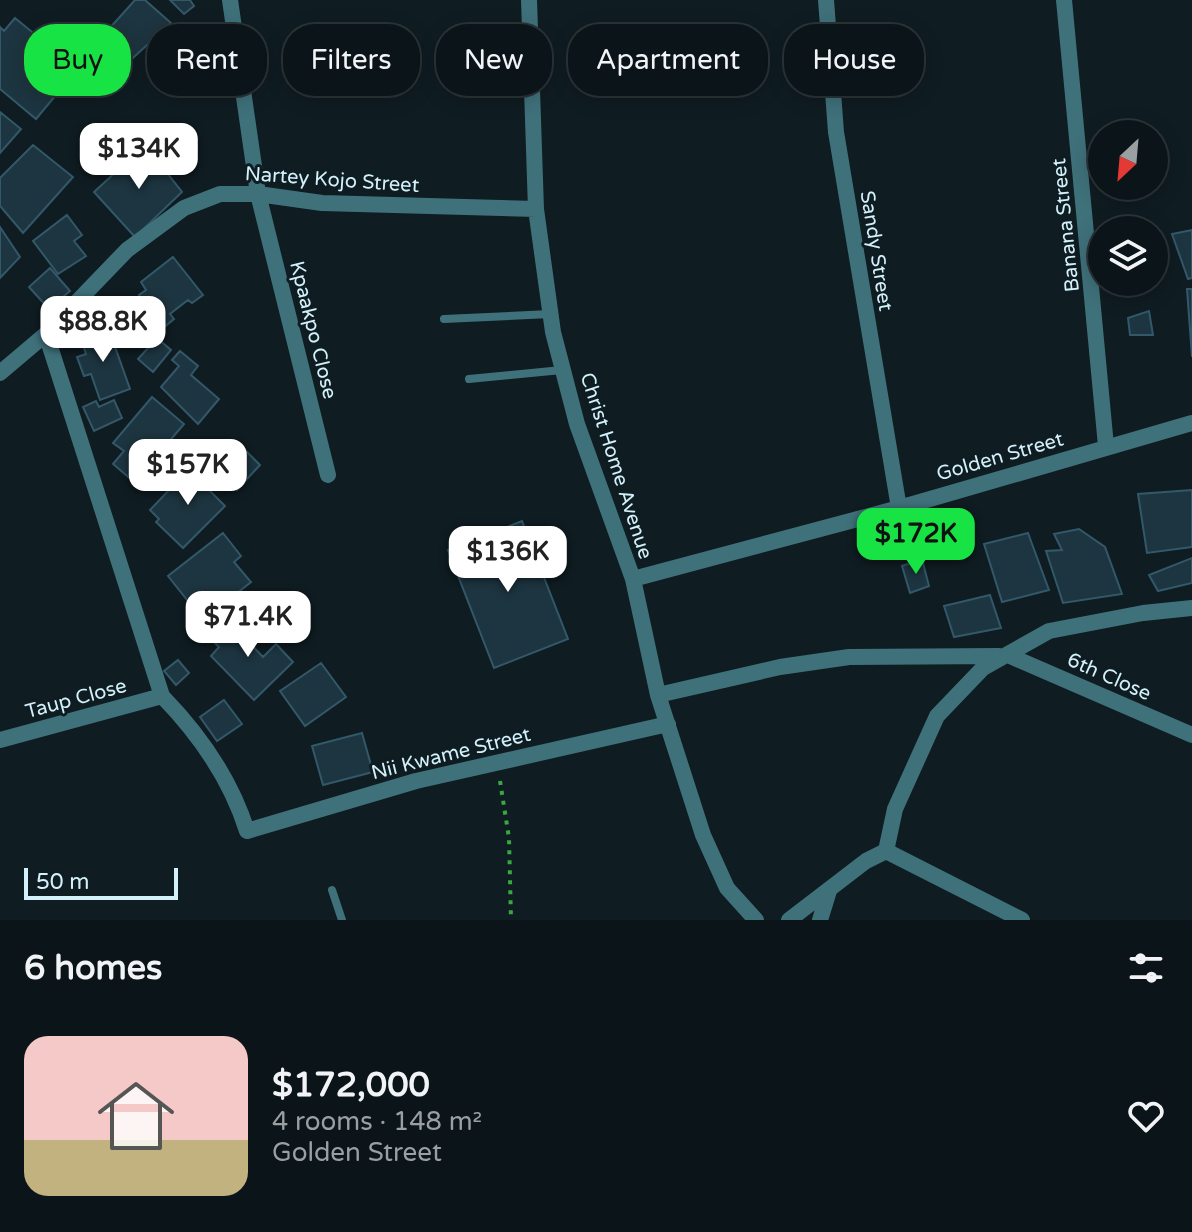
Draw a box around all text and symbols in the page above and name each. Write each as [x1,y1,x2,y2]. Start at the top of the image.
chip: Buy [24,24,131,96]
chip: Rent [147,24,267,96]
chip: Filters [283,24,420,96]
chip: New [436,24,552,96]
chip: Apartment [568,24,768,96]
chip: House [784,24,924,96]
north arrow [1088,120,1168,200]
map controls [1088,120,1168,296]
pin: $134K [83,123,195,191]
text: $134K [98,133,180,164]
street label: Banana Street [1047,157,1085,293]
street label: Nartey Kojo Street [244,162,420,198]
street label: Sandy Street [855,189,897,313]
button: layers [1088,216,1168,296]
street label: Kpaakpo Close [284,259,342,401]
pin: $88.8K [38,296,168,364]
text: $88.8K [58,306,148,337]
street label: Christ Home Avenue [575,370,657,562]
street label: Golden Street [934,427,1066,487]
pin: $157K [132,439,244,507]
text: $157K [147,449,229,480]
pin: $172K [860,508,972,576]
text: $172K [875,518,957,549]
pin: $136K [452,526,564,594]
text: $136K [467,536,549,567]
pin: $71.4K [183,591,313,659]
text: $71.4K [204,601,292,632]
street label: 6th Close [1063,648,1155,706]
street label: Taup Close [23,674,129,724]
street label: Nii Kwame Street [369,723,534,785]
scale bar [24,864,178,900]
text: 50 m [36,869,90,895]
icon: filters [1124,946,1168,990]
text: 6 homes [24,948,162,989]
text: $172,000 [272,1065,430,1106]
icon: home [88,1068,184,1164]
icon: heart [1124,1094,1168,1138]
text: 4 rooms · 148 m² [272,1106,482,1137]
text: Golden Street [272,1137,442,1168]

